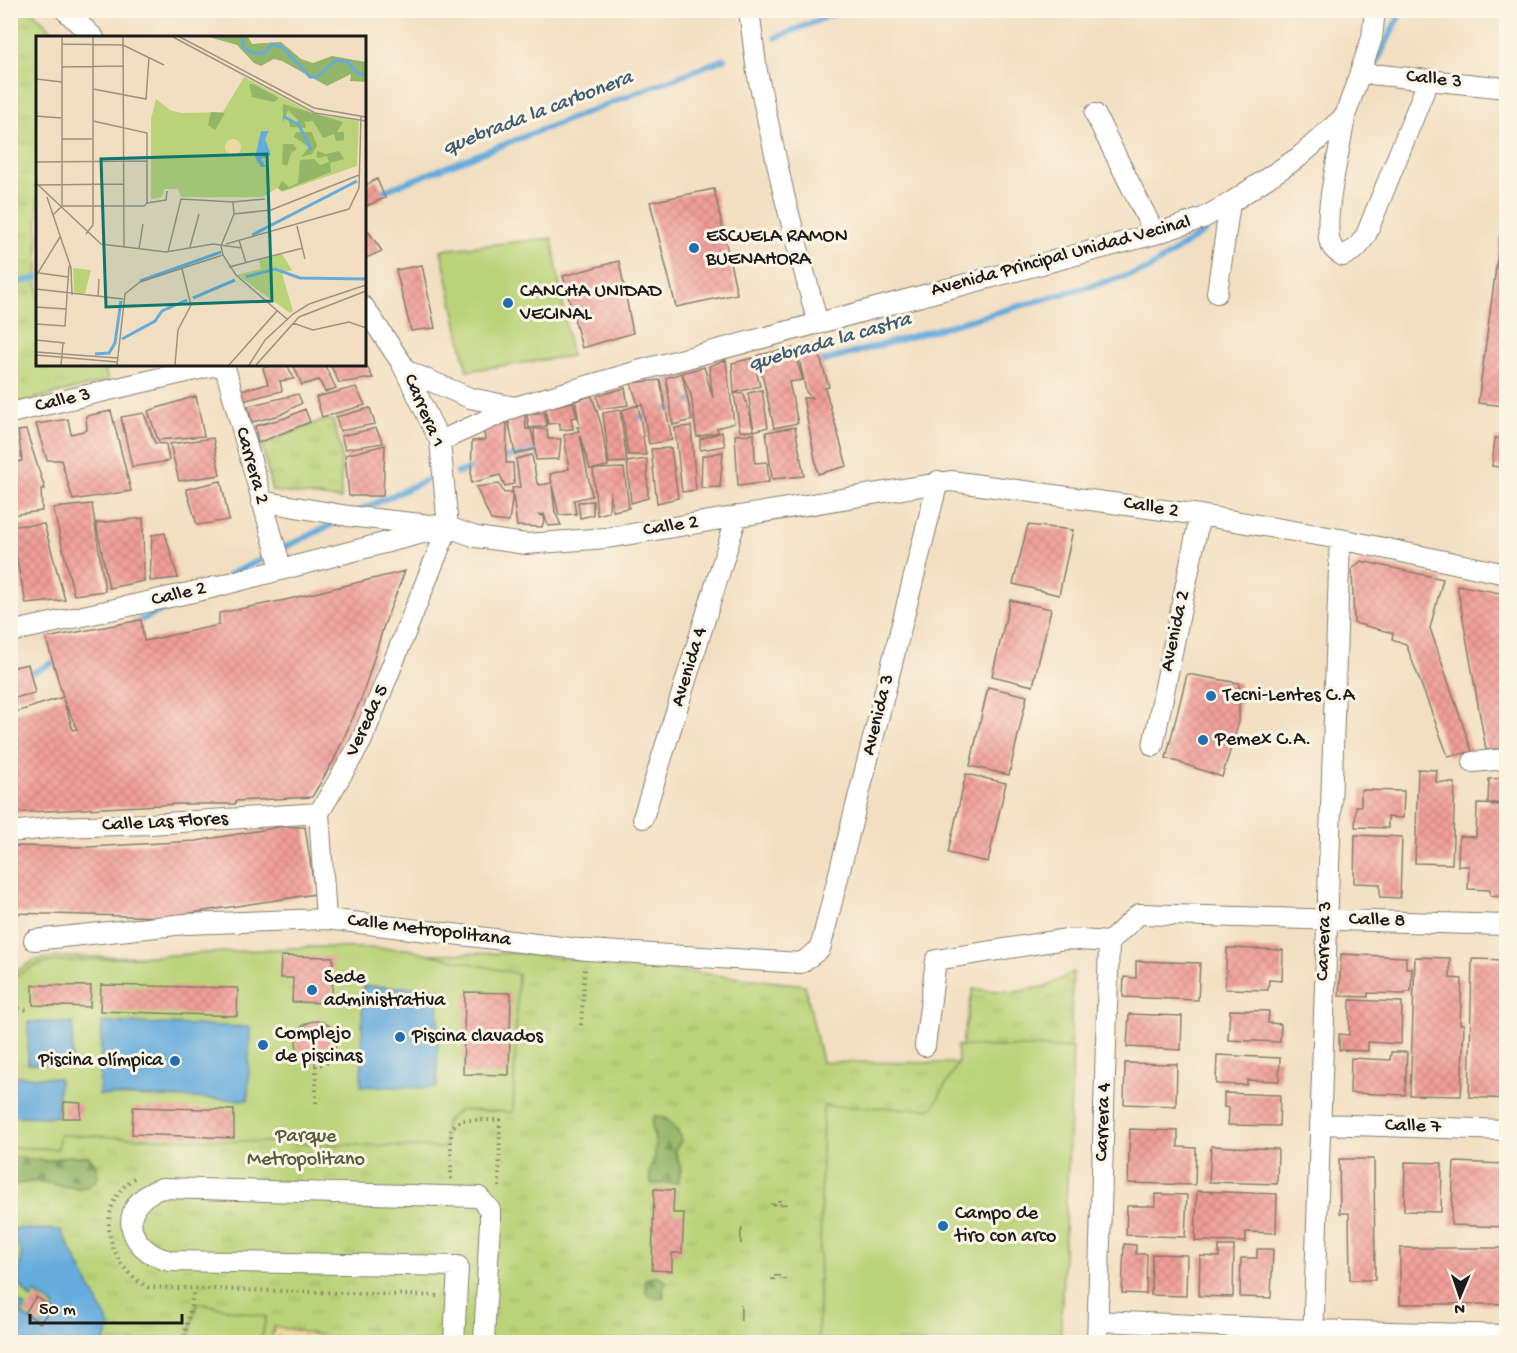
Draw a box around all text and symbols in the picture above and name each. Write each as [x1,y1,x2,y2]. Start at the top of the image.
inset map [36,36,366,366]
water label: quebrada la carbonera [439,66,638,162]
street label: Calle 3 [1405,66,1463,94]
street label: Avenida Principal Unidad Vecinal [929,211,1193,303]
place label: ESCUELA RAMON BUENAHORA [705,226,848,272]
marker: ESCUELA RAMON BUENAHORA [687,241,701,255]
place label: CANCHA UNIDAD VECINAL [519,281,663,327]
marker: CANCHA UNIDAD VECINAL [501,296,515,310]
water label: quebrada la castra [746,307,915,378]
street label: Carrera 1 [397,371,449,451]
street label: Calle 3 [33,383,93,419]
street label: Carrera 2 [229,425,273,507]
street label: Calle 2 [1122,492,1180,524]
street label: Calle 2 [642,511,700,543]
street label: Calle 2 [149,577,209,612]
street label: Avenida 2 [1156,588,1196,674]
street label: Avenida 4 [667,624,713,709]
street label: Avenida 3 [858,672,900,758]
street label: Vereda 5 [341,681,395,762]
place label: Tecni-Lentes C.A [1222,685,1356,708]
marker: Tecni-Lentes C.A [1204,689,1218,703]
place label: Pemex C.A. [1214,729,1311,752]
marker: Pemex C.A. [1196,733,1210,747]
street label: Calle Las Flores [101,808,229,838]
street label: Carrera 3 [1312,901,1338,981]
street label: Calle 8 [1348,909,1406,933]
street label: Calle Metropolitana [346,910,513,953]
place label: Sede administrativa [324,967,446,1013]
marker: Sede administrativa [305,983,319,997]
place label: Complejo de piscinas [275,1023,363,1069]
place label: Piscina clavados [411,1026,544,1049]
marker: Piscina clavados [393,1030,407,1044]
marker: Complejo de piscinas [256,1038,270,1052]
place label: Piscina olímpica [37,1050,164,1073]
marker: Piscina olímpica [168,1054,182,1068]
street label: Carrera 4 [1091,1082,1117,1162]
street label: Calle 7 [1385,1115,1442,1139]
park label: Parque Metropolitano [247,1126,365,1172]
place label: Campo de tiro con arco [953,1203,1056,1249]
marker: Campo de tiro con arco [936,1219,950,1233]
north arrow [1430,1266,1490,1326]
scale bar [30,1287,182,1325]
text: N [1453,1298,1465,1317]
text: 50 m [39,1300,76,1321]

